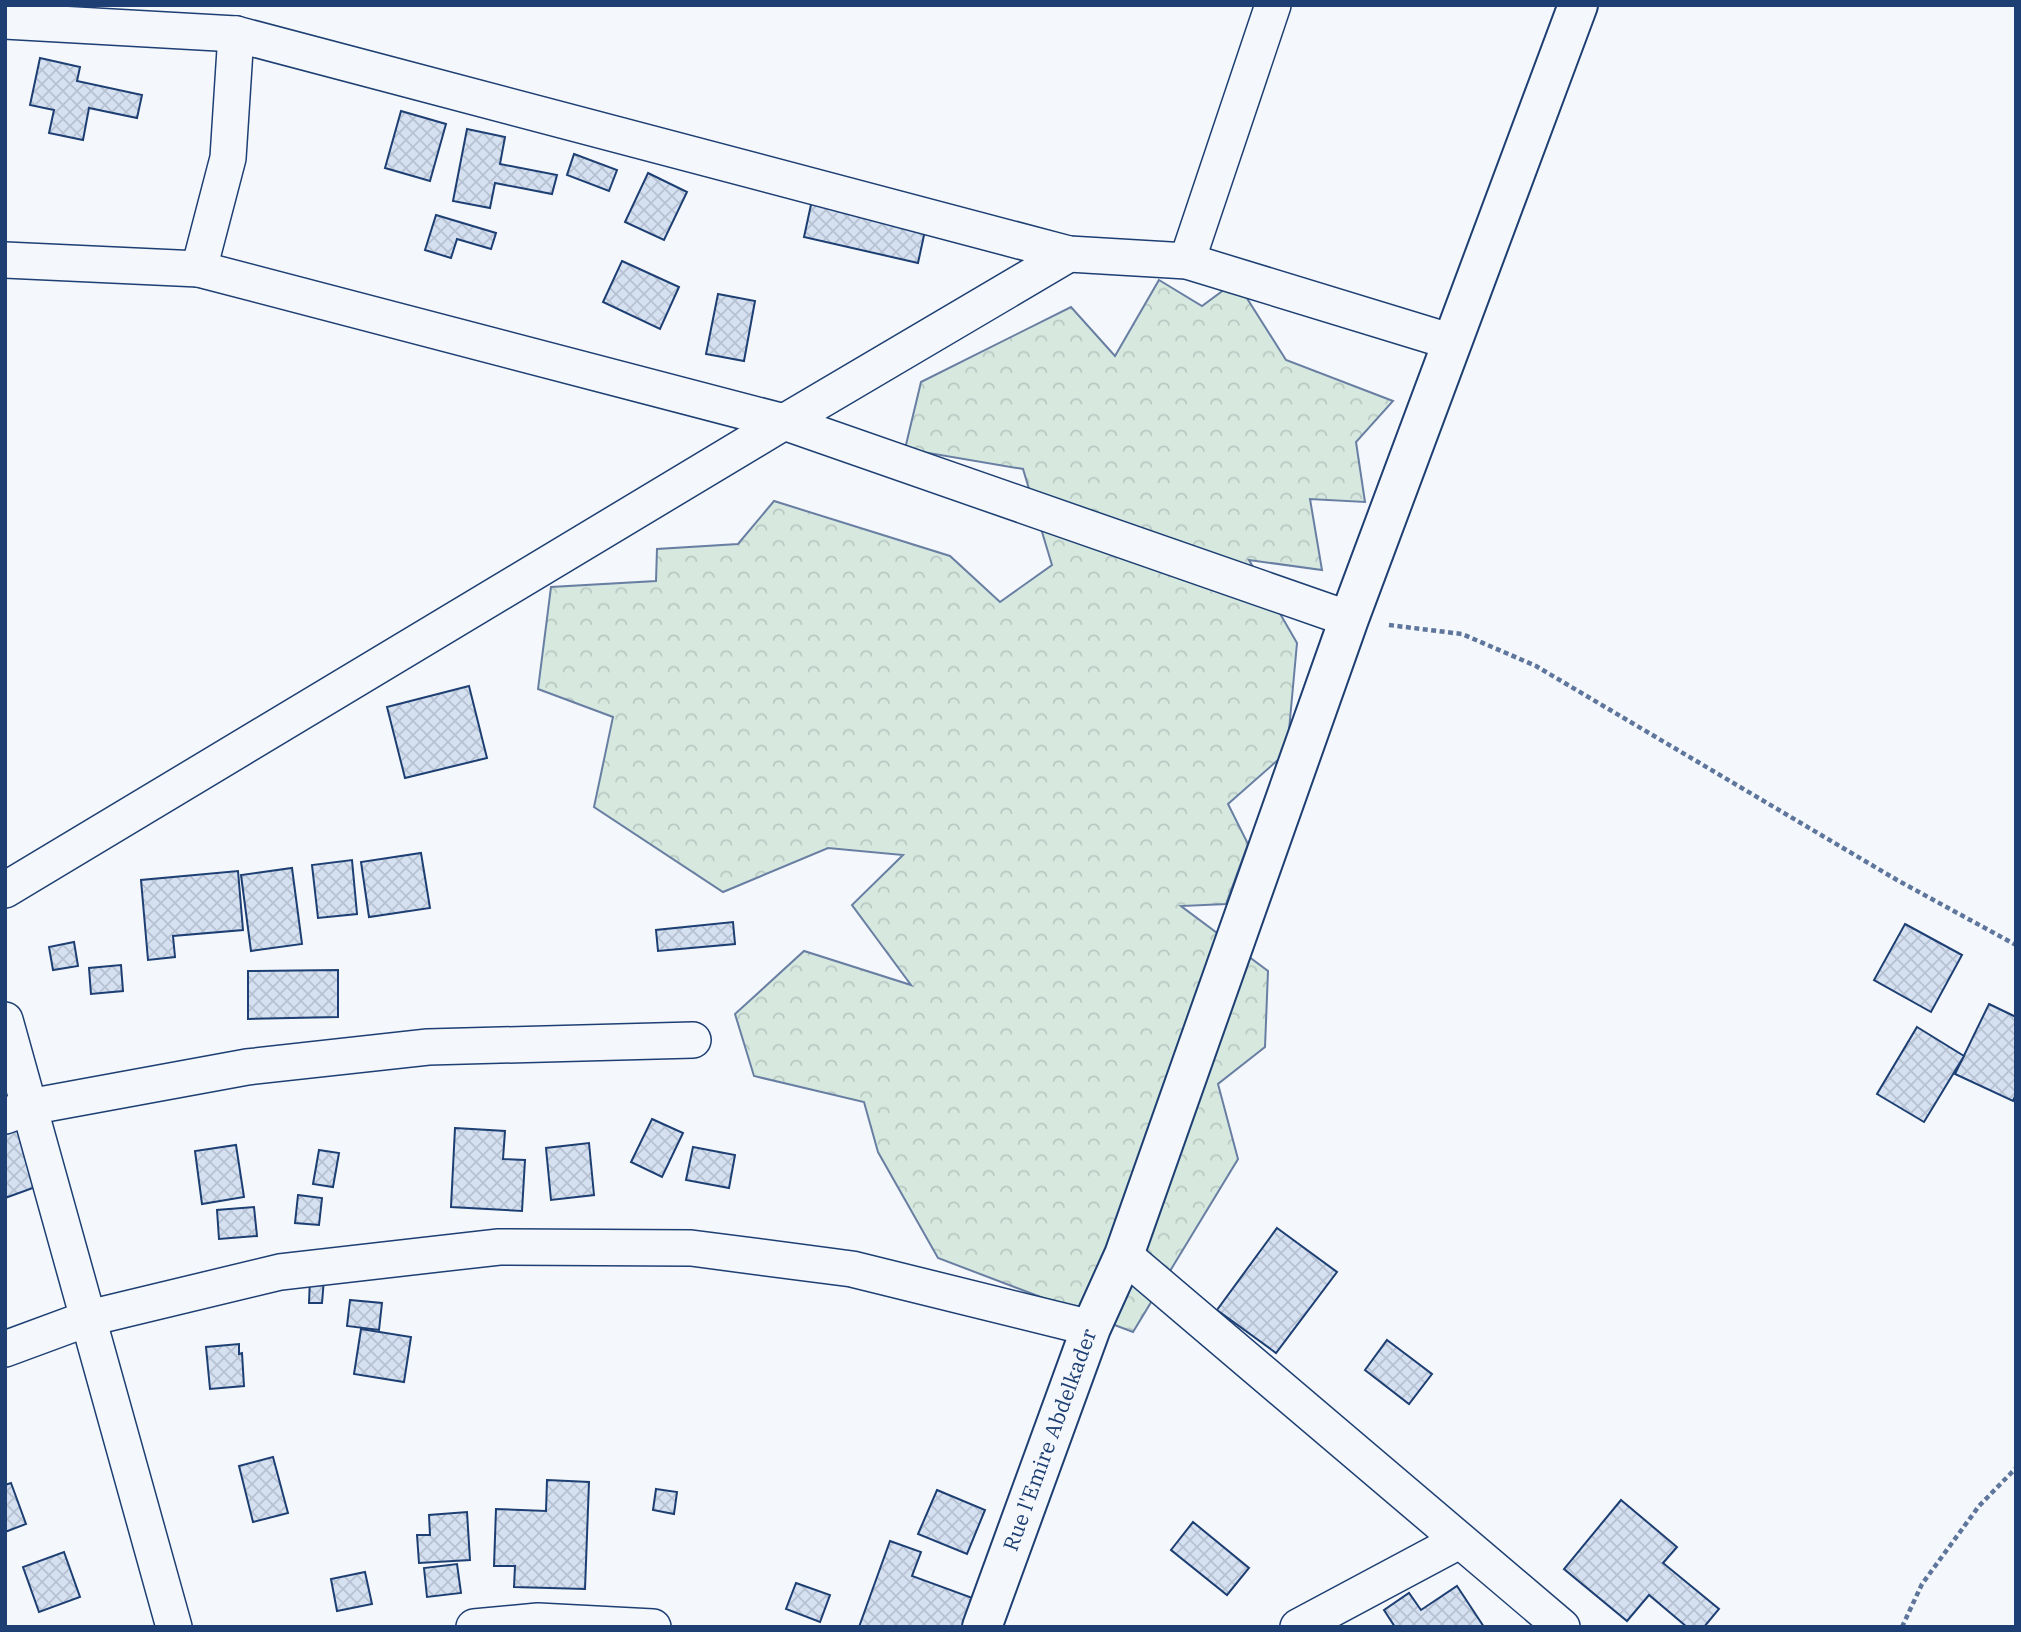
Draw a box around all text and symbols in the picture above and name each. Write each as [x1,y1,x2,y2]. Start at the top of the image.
street label: Rue l'Emire Abdelkader [996,1324,1103,1555]

